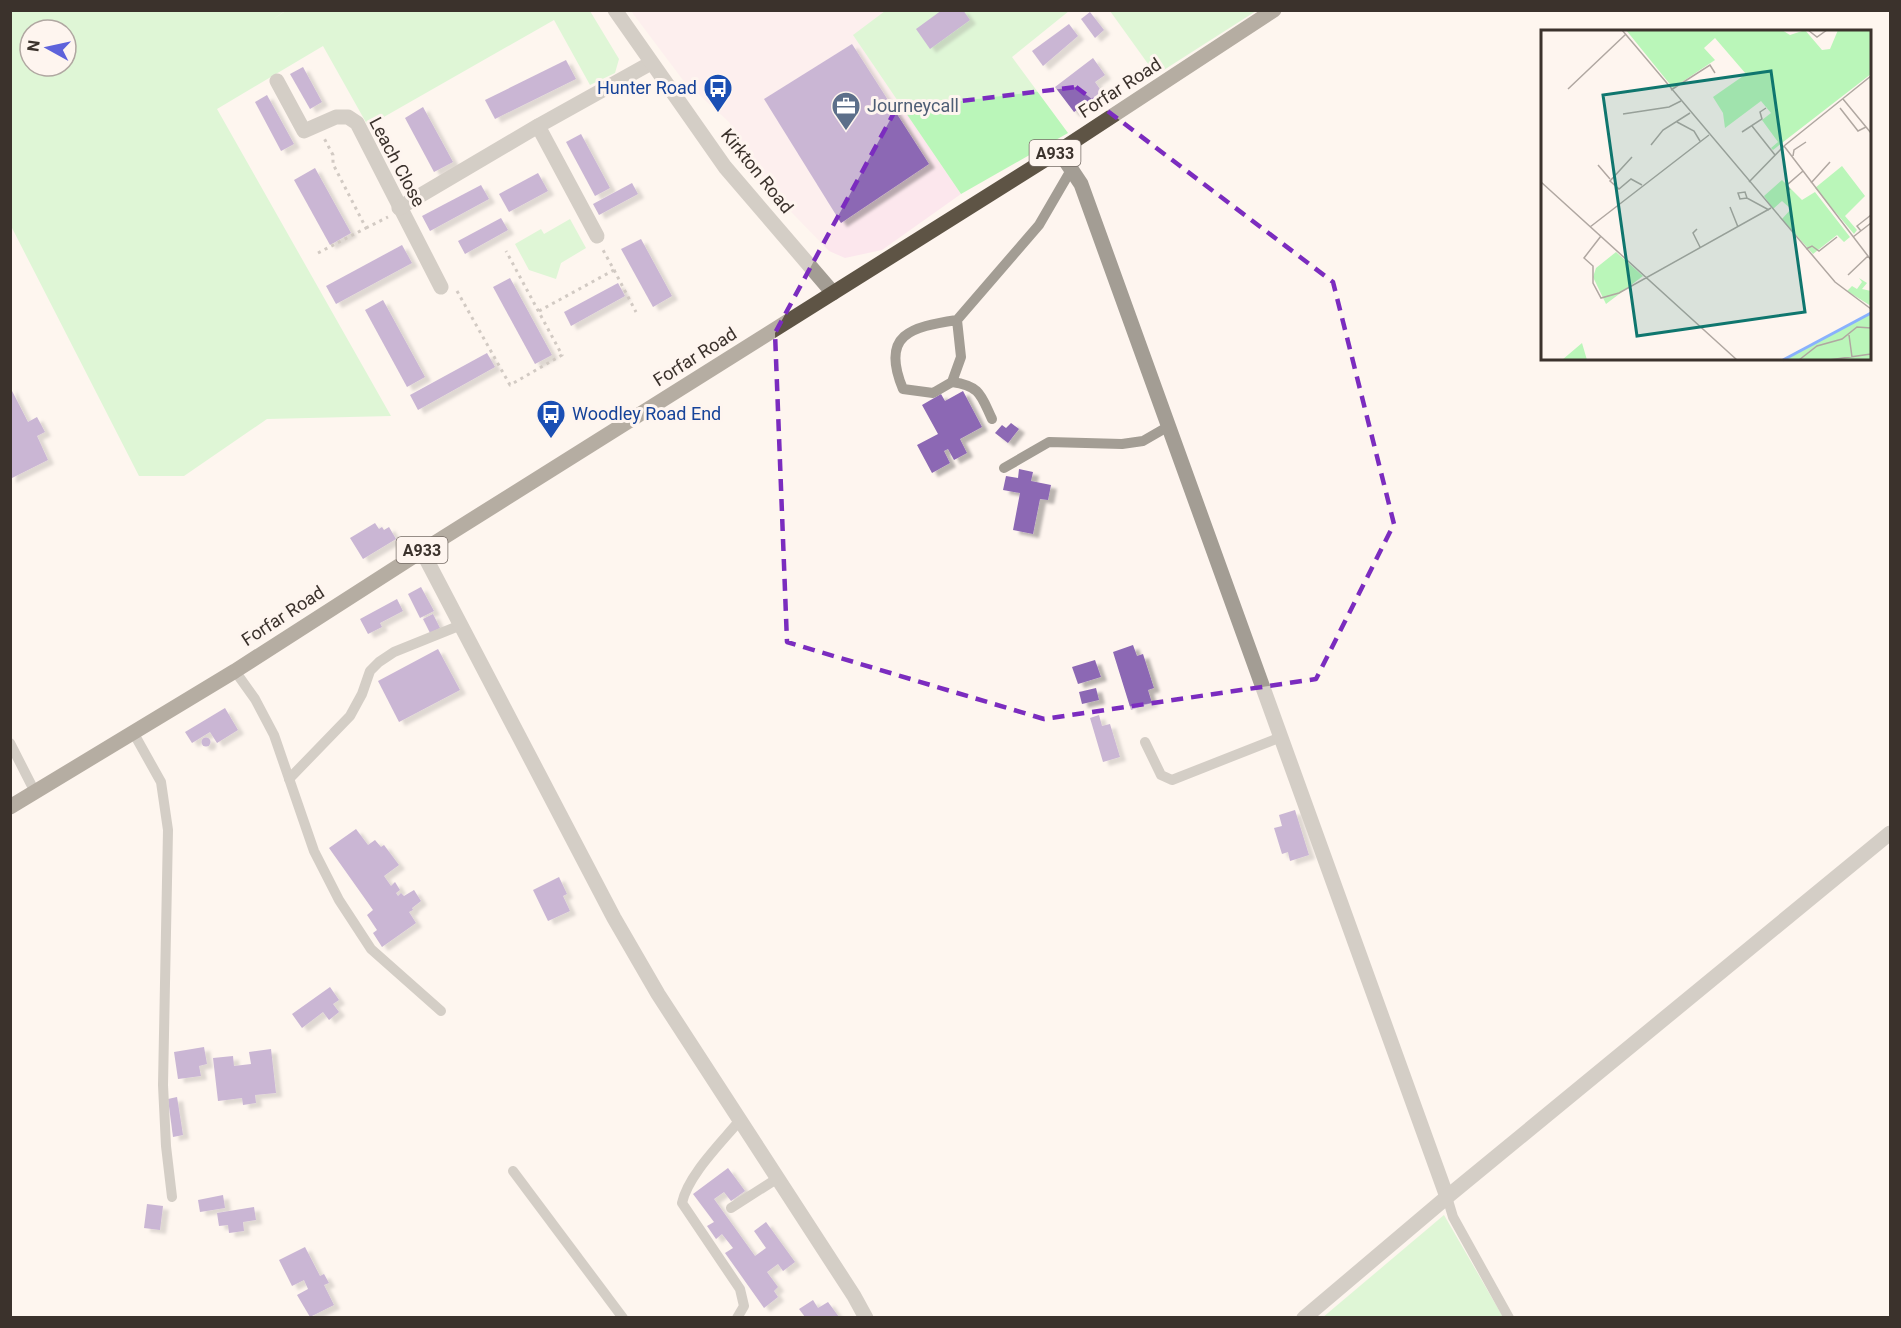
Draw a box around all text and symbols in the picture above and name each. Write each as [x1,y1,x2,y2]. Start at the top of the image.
north arrow [18,18,78,78]
inset map [1541,30,1871,360]
text: N [23,39,44,53]
street label: Forfar Road [1075,53,1165,122]
bus stop icon: Hunter Road [702,72,734,114]
place label: Hunter Road [597,77,697,98]
office icon: Journeycall [830,90,862,132]
place label: Journeycall [867,95,959,116]
street label: Leach Close [365,114,430,210]
street label: Kirkton Road [717,124,798,217]
road number: A933 [1030,140,1080,166]
street label: Forfar Road [649,323,740,390]
bus stop icon: Woodley Road End [535,398,567,440]
place label: Woodley Road End [572,403,721,424]
road number: A933 [396,537,448,563]
street label: Forfar Road [238,581,328,650]

